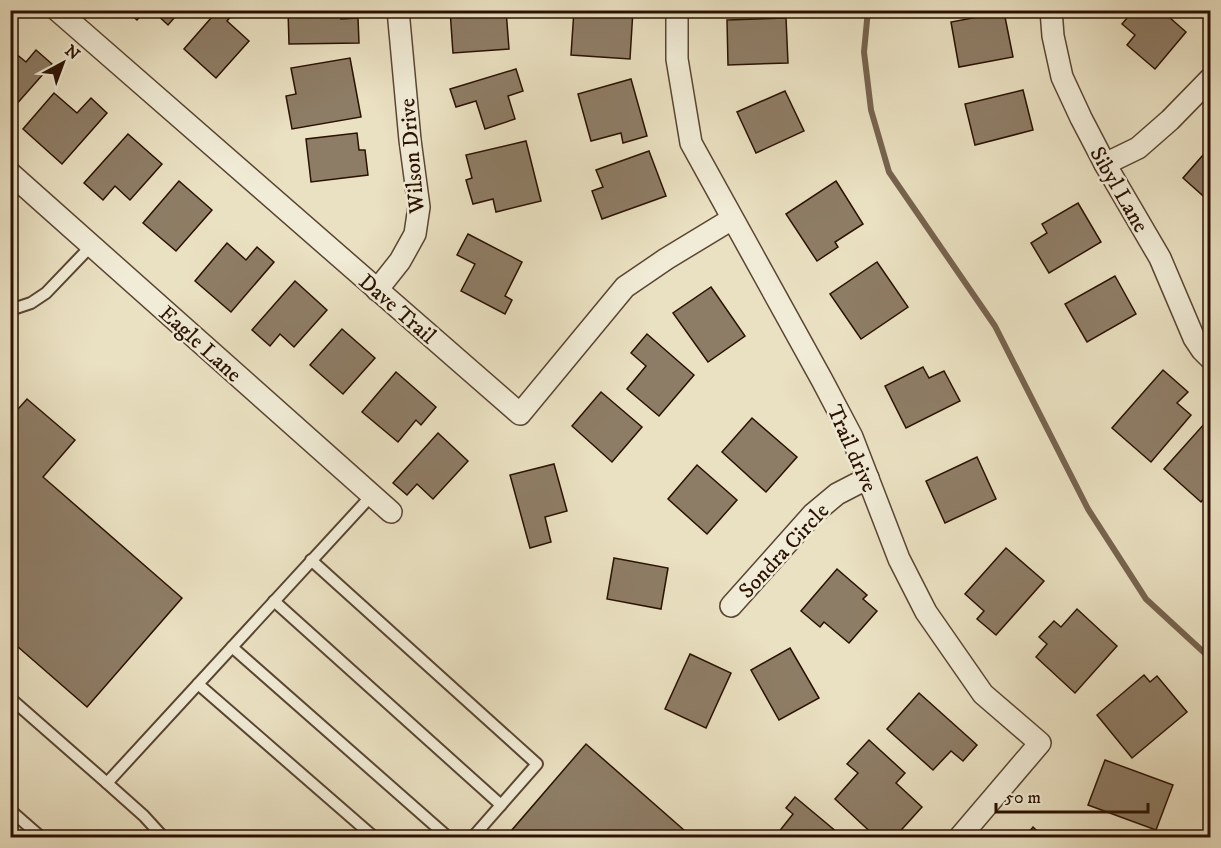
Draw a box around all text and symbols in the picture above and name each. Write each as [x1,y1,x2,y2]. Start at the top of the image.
north arrow [33,33,93,93]
text: N [61,41,84,64]
street label: Wilson Drive [394,97,431,216]
street label: Sibyl Lane [1083,142,1154,237]
street label: Dave Trail [353,268,441,350]
street label: Eagle Lane [153,300,247,388]
street label: Trail drive [820,401,883,496]
street label: Sondra Circle [733,498,835,604]
scale bar [996,776,1148,814]
text: 50 m [1005,787,1041,809]

